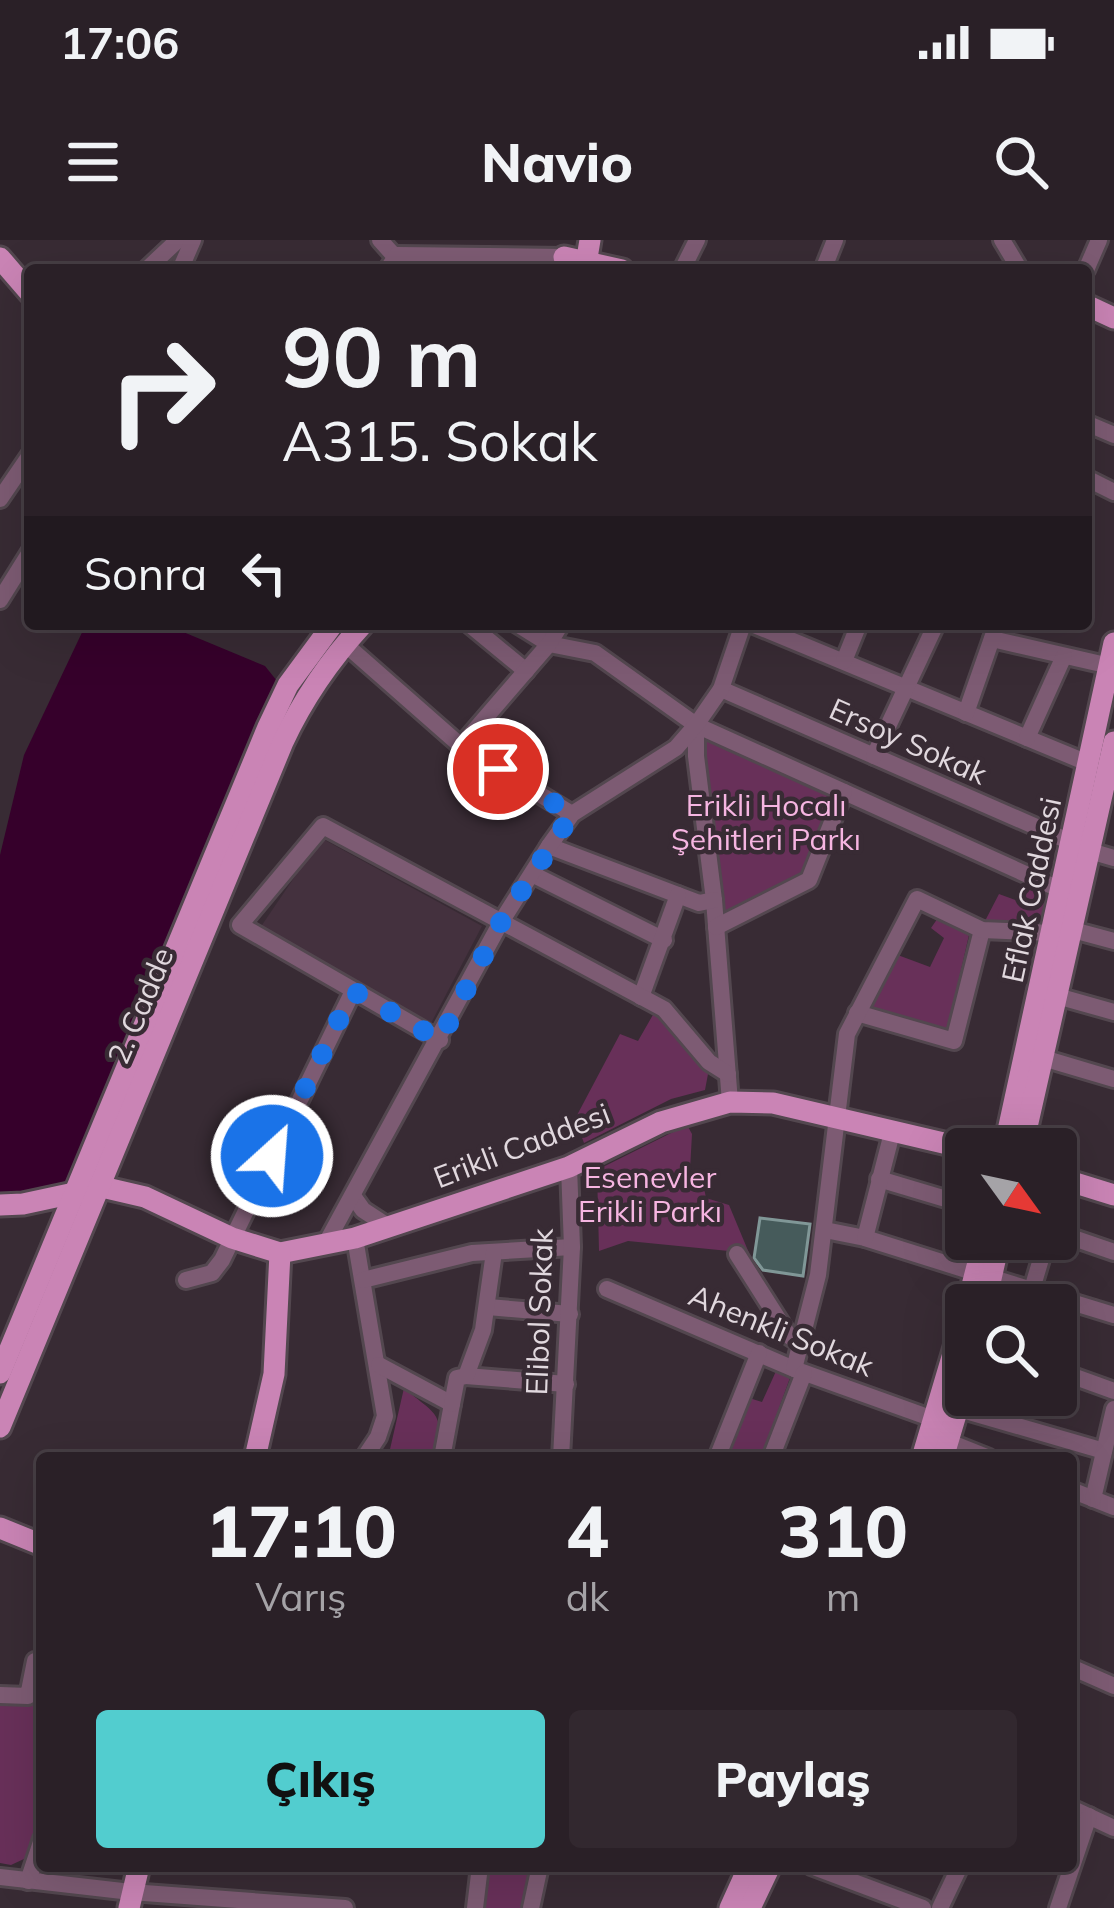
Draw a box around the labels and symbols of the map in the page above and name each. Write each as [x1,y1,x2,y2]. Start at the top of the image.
street label: Ersoy Sokak [824,689,994,793]
pin [447,718,549,820]
park label: Erikli Hocalı Şehitleri Parkı [671,786,861,858]
street label: Eflak Caddesi [993,794,1069,986]
street label: 2. Cadde [99,942,182,1070]
position arrow [209,1093,335,1219]
street label: Erikli Caddesi [428,1094,615,1196]
north arrow [945,1128,1077,1260]
park label: Esenevler Erikli Parkı [578,1158,722,1230]
street label: Elibol Sokak [517,1227,561,1396]
street label: Ahenkli Sokak [683,1276,880,1385]

